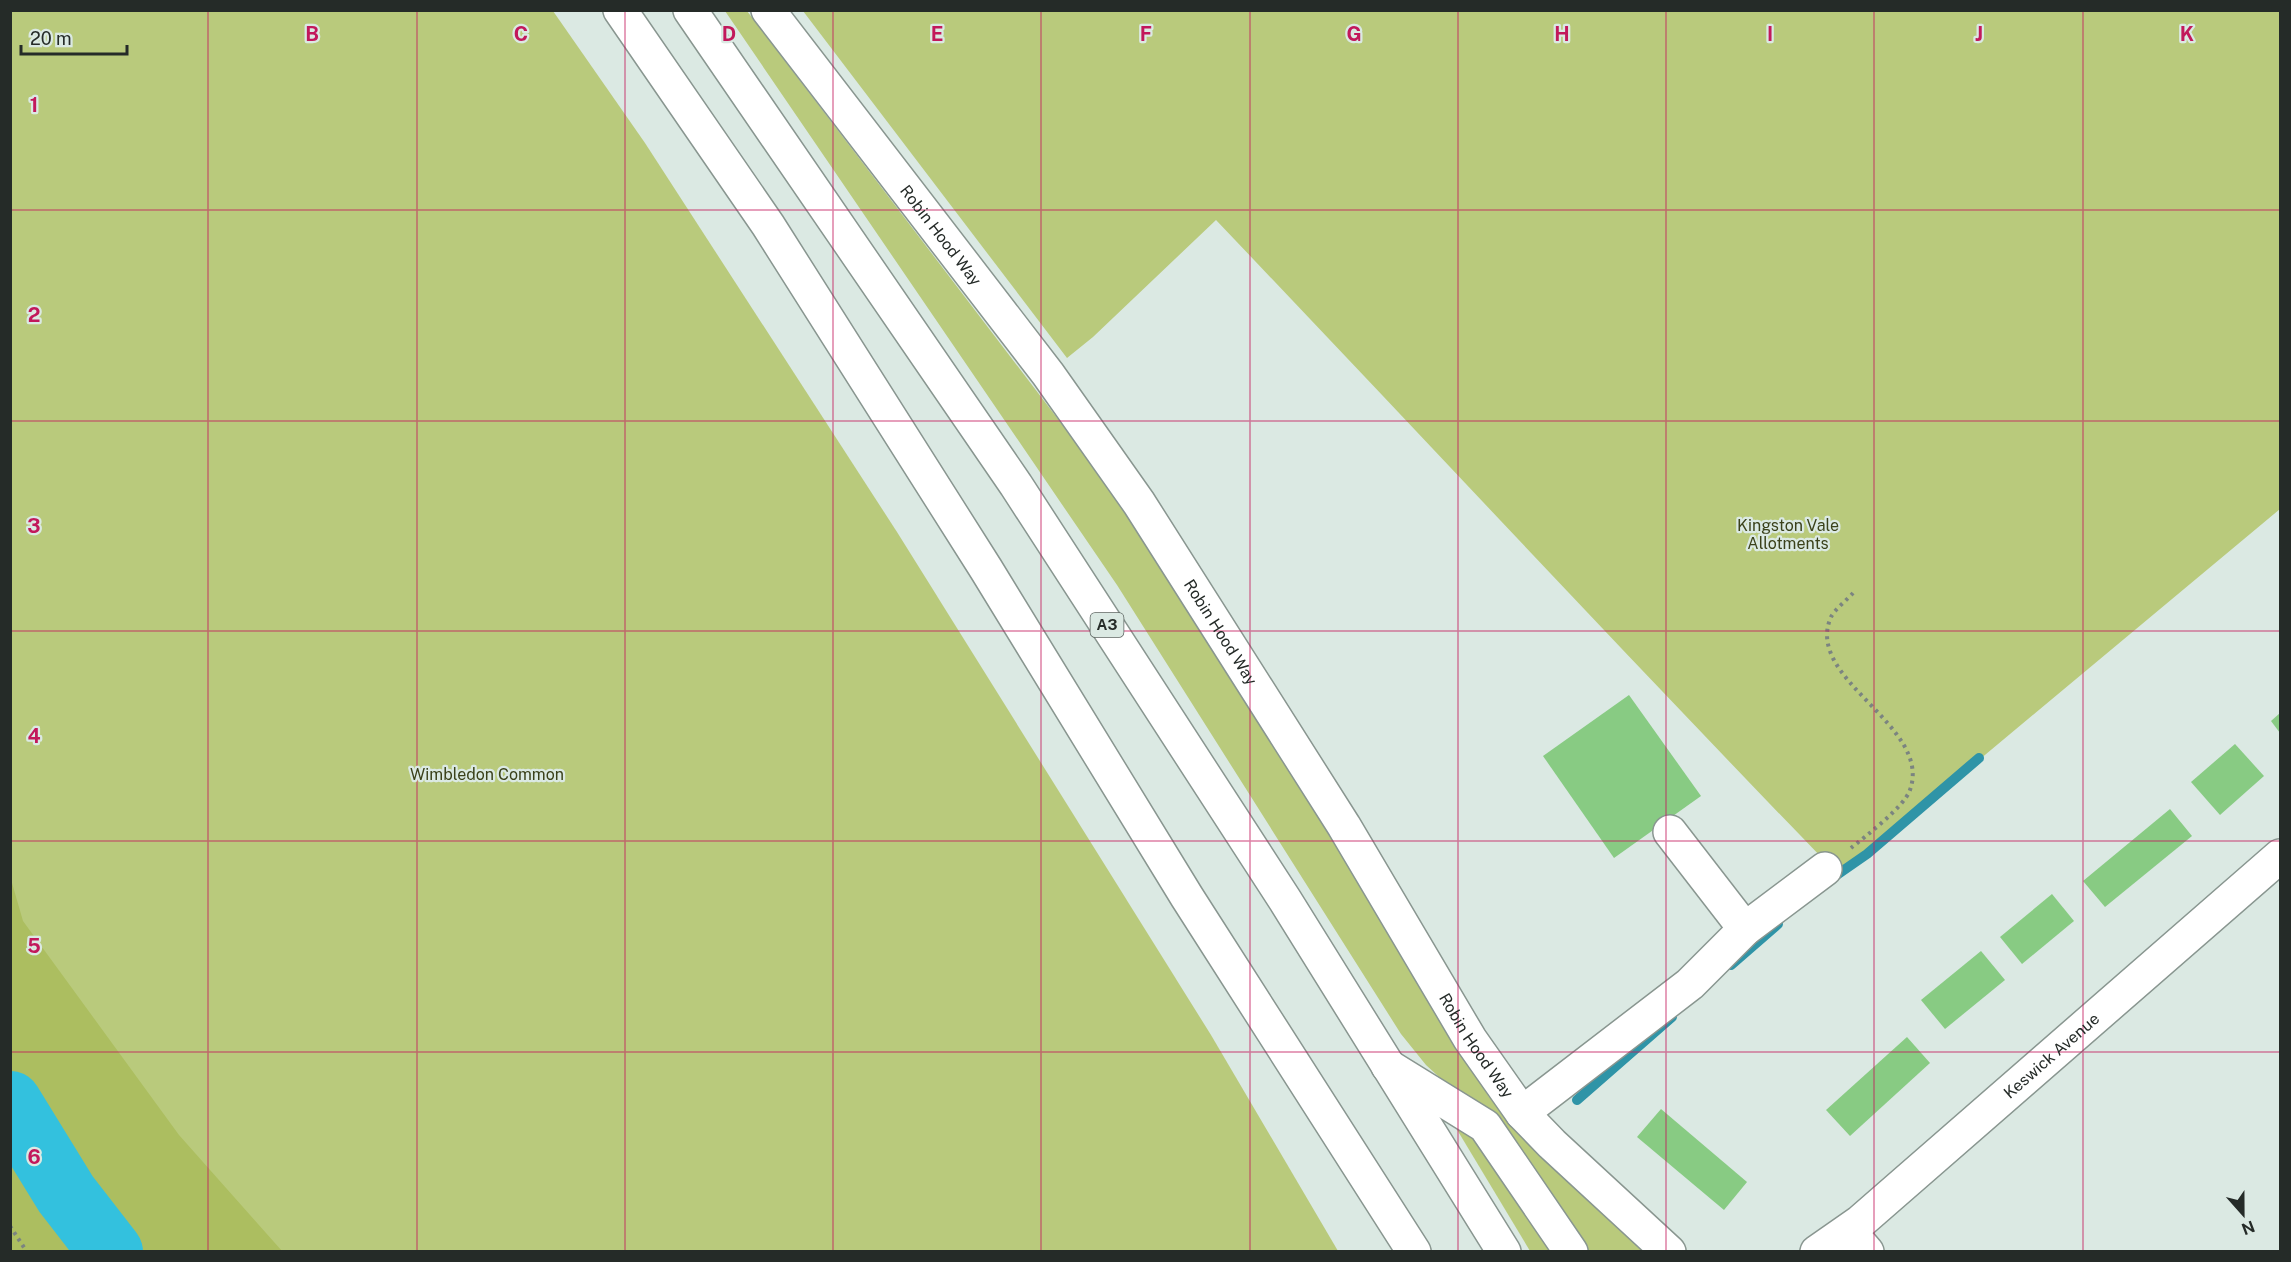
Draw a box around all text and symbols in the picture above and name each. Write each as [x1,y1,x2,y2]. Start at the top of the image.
scale bar [21,18,128,56]
text: B [305,22,319,46]
text: C [514,22,528,46]
text: D [722,22,736,46]
text: E [931,22,943,46]
text: F [1140,22,1152,46]
text: G [1346,22,1362,46]
text: H [1554,22,1570,46]
text: I [1767,22,1773,46]
text: J [1975,22,1983,46]
text: K [2180,22,2194,46]
text: 20 m [30,28,72,49]
text: 1 [30,93,38,117]
street label: Robin Hood Way [896,181,986,290]
text: 2 [28,303,40,327]
text: 3 [27,514,41,538]
park label: Kingston Vale Allotments [1737,516,1839,553]
street label: Robin Hood Way [1180,576,1261,689]
road number: A3 [1090,613,1124,637]
text: 4 [27,724,41,748]
park label: Wimbledon Common [410,765,564,784]
text: 5 [27,934,41,958]
street label: Robin Hood Way [1435,990,1518,1102]
street label: Keswick Avenue [2000,1009,2103,1103]
text: 6 [27,1145,41,1169]
north arrow [2213,1184,2273,1244]
text: N [2239,1216,2257,1239]

